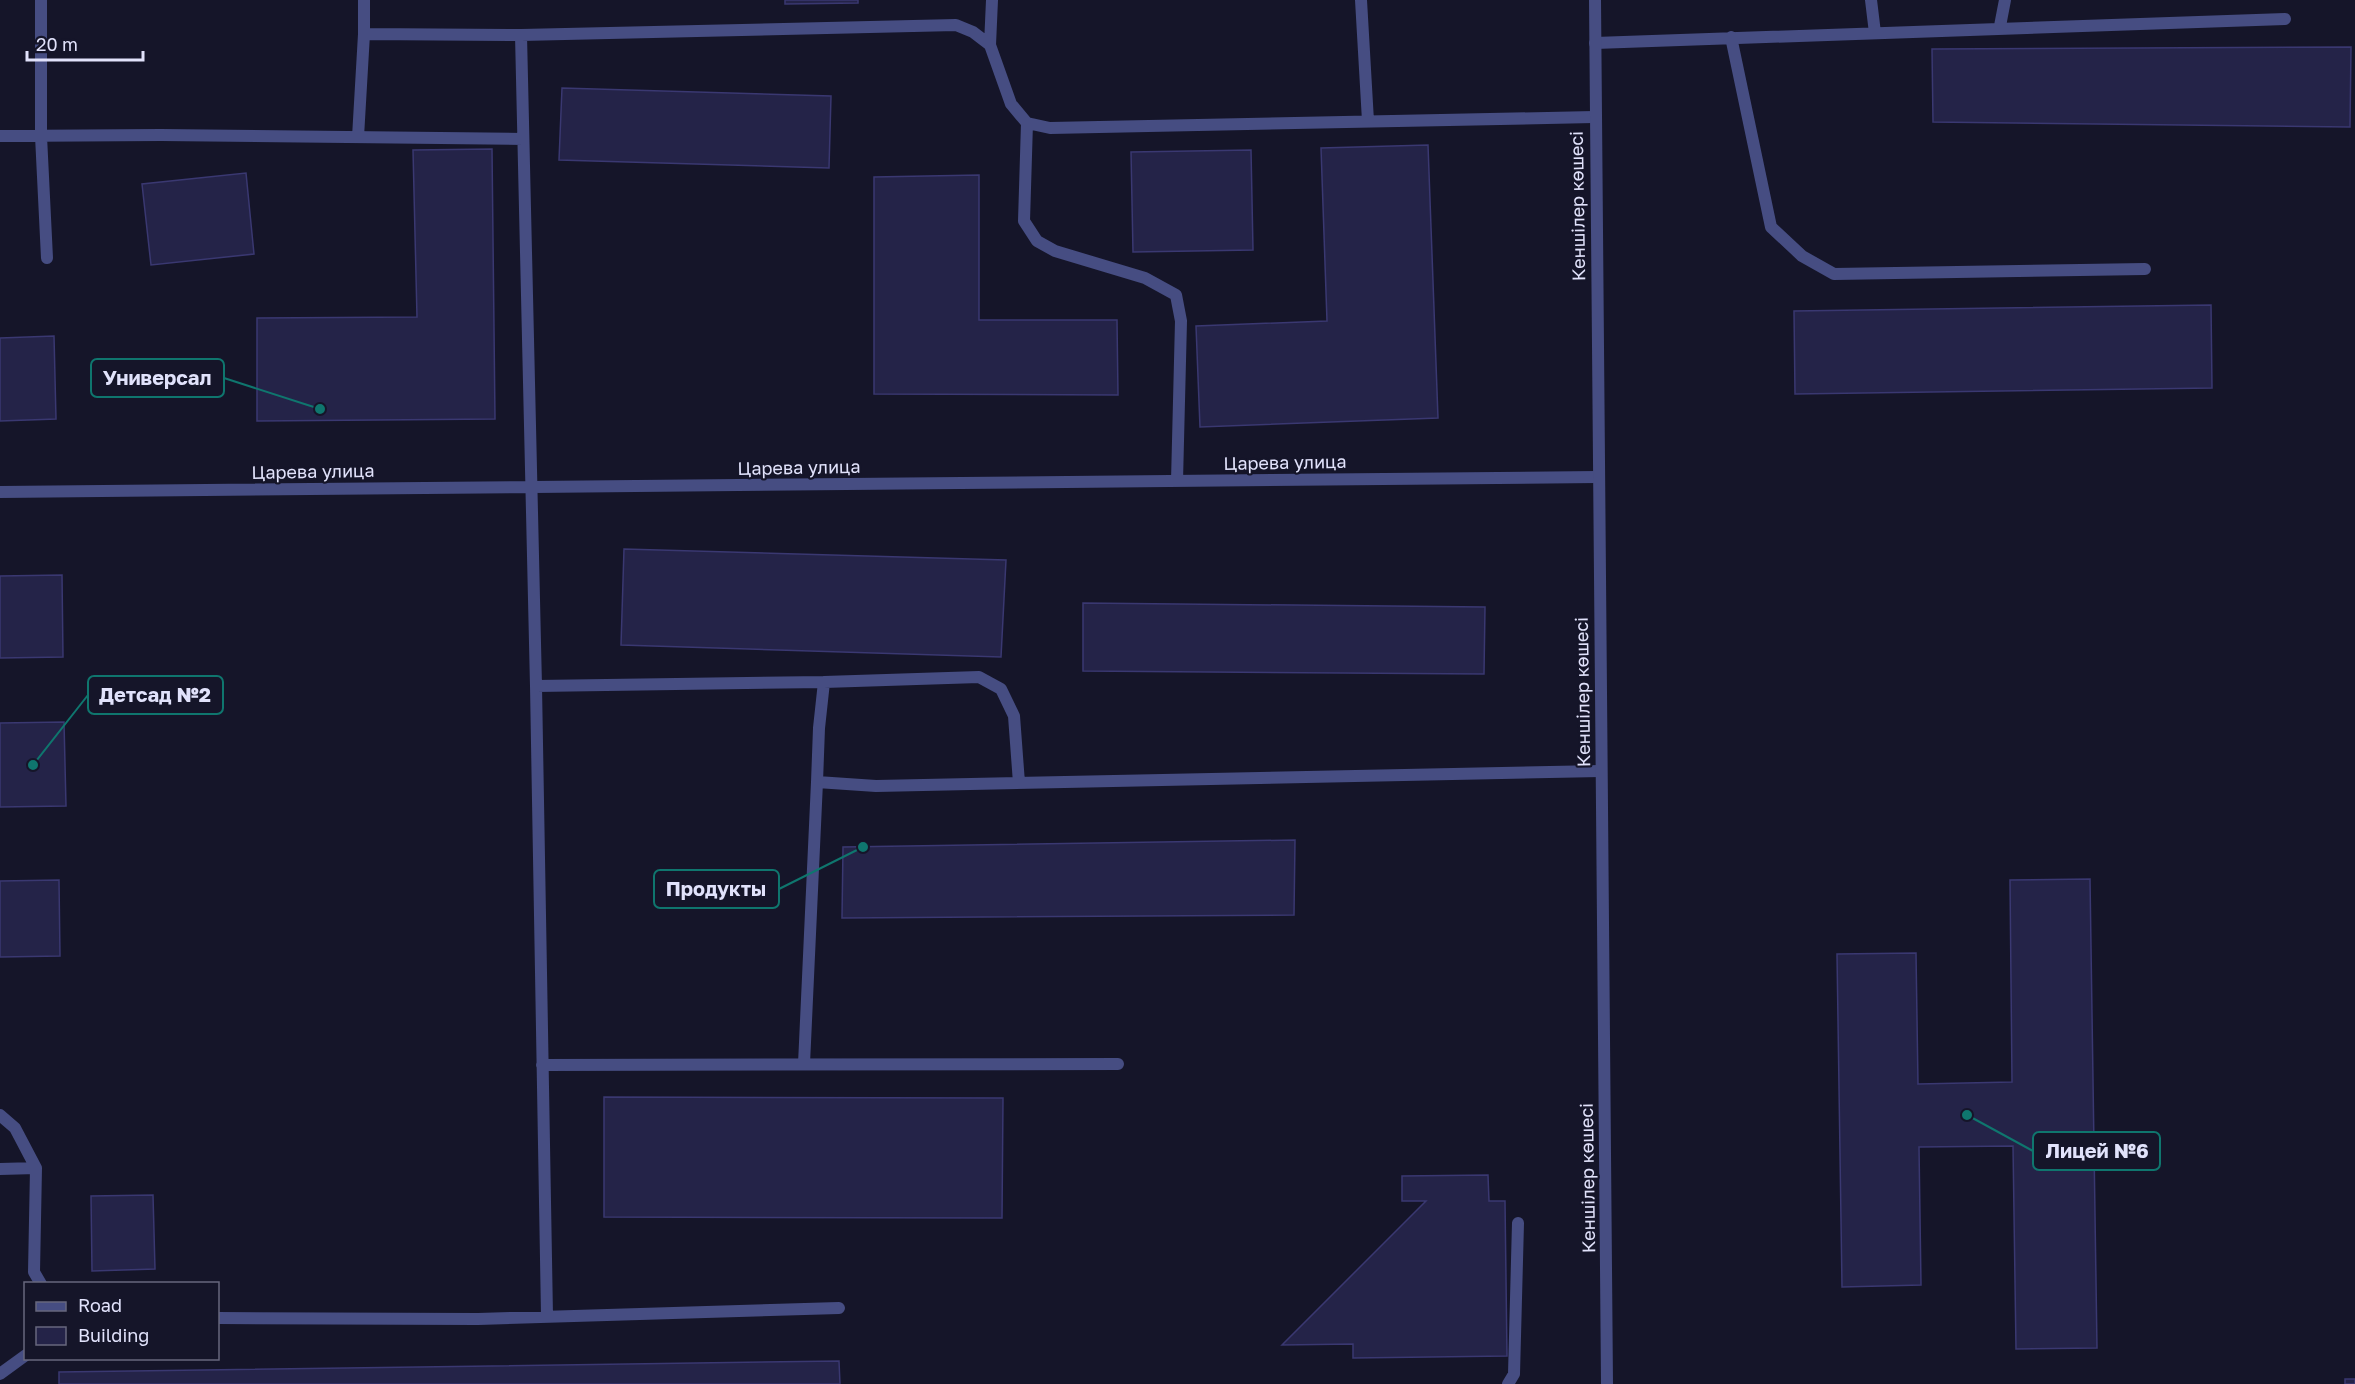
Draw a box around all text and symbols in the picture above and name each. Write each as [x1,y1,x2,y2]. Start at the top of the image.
scale bar [27,24,142,62]
text: 20 m [36,33,78,55]
street label: Кеншілер көшесі [1565,131,1589,281]
callout: Универсал [91,359,224,397]
text: Универсал [103,365,211,389]
street label: Царева улица [1223,450,1347,474]
street label: Царева улица [737,455,861,479]
street label: Царева улица [251,459,375,483]
street label: Кеншілер көшесі [1570,617,1594,767]
callout: Детсад №2 [88,676,223,714]
text: Детсад №2 [99,682,211,706]
callout: Продукты [654,870,779,908]
text: Продукты [666,876,766,900]
street label: Кеншілер көшесі [1575,1103,1599,1253]
callout: Лицей №6 [2033,1132,2160,1170]
text: Лицей №6 [2045,1138,2149,1162]
legend [24,1282,219,1360]
text: Road [78,1294,122,1316]
text: Building [78,1324,149,1346]

